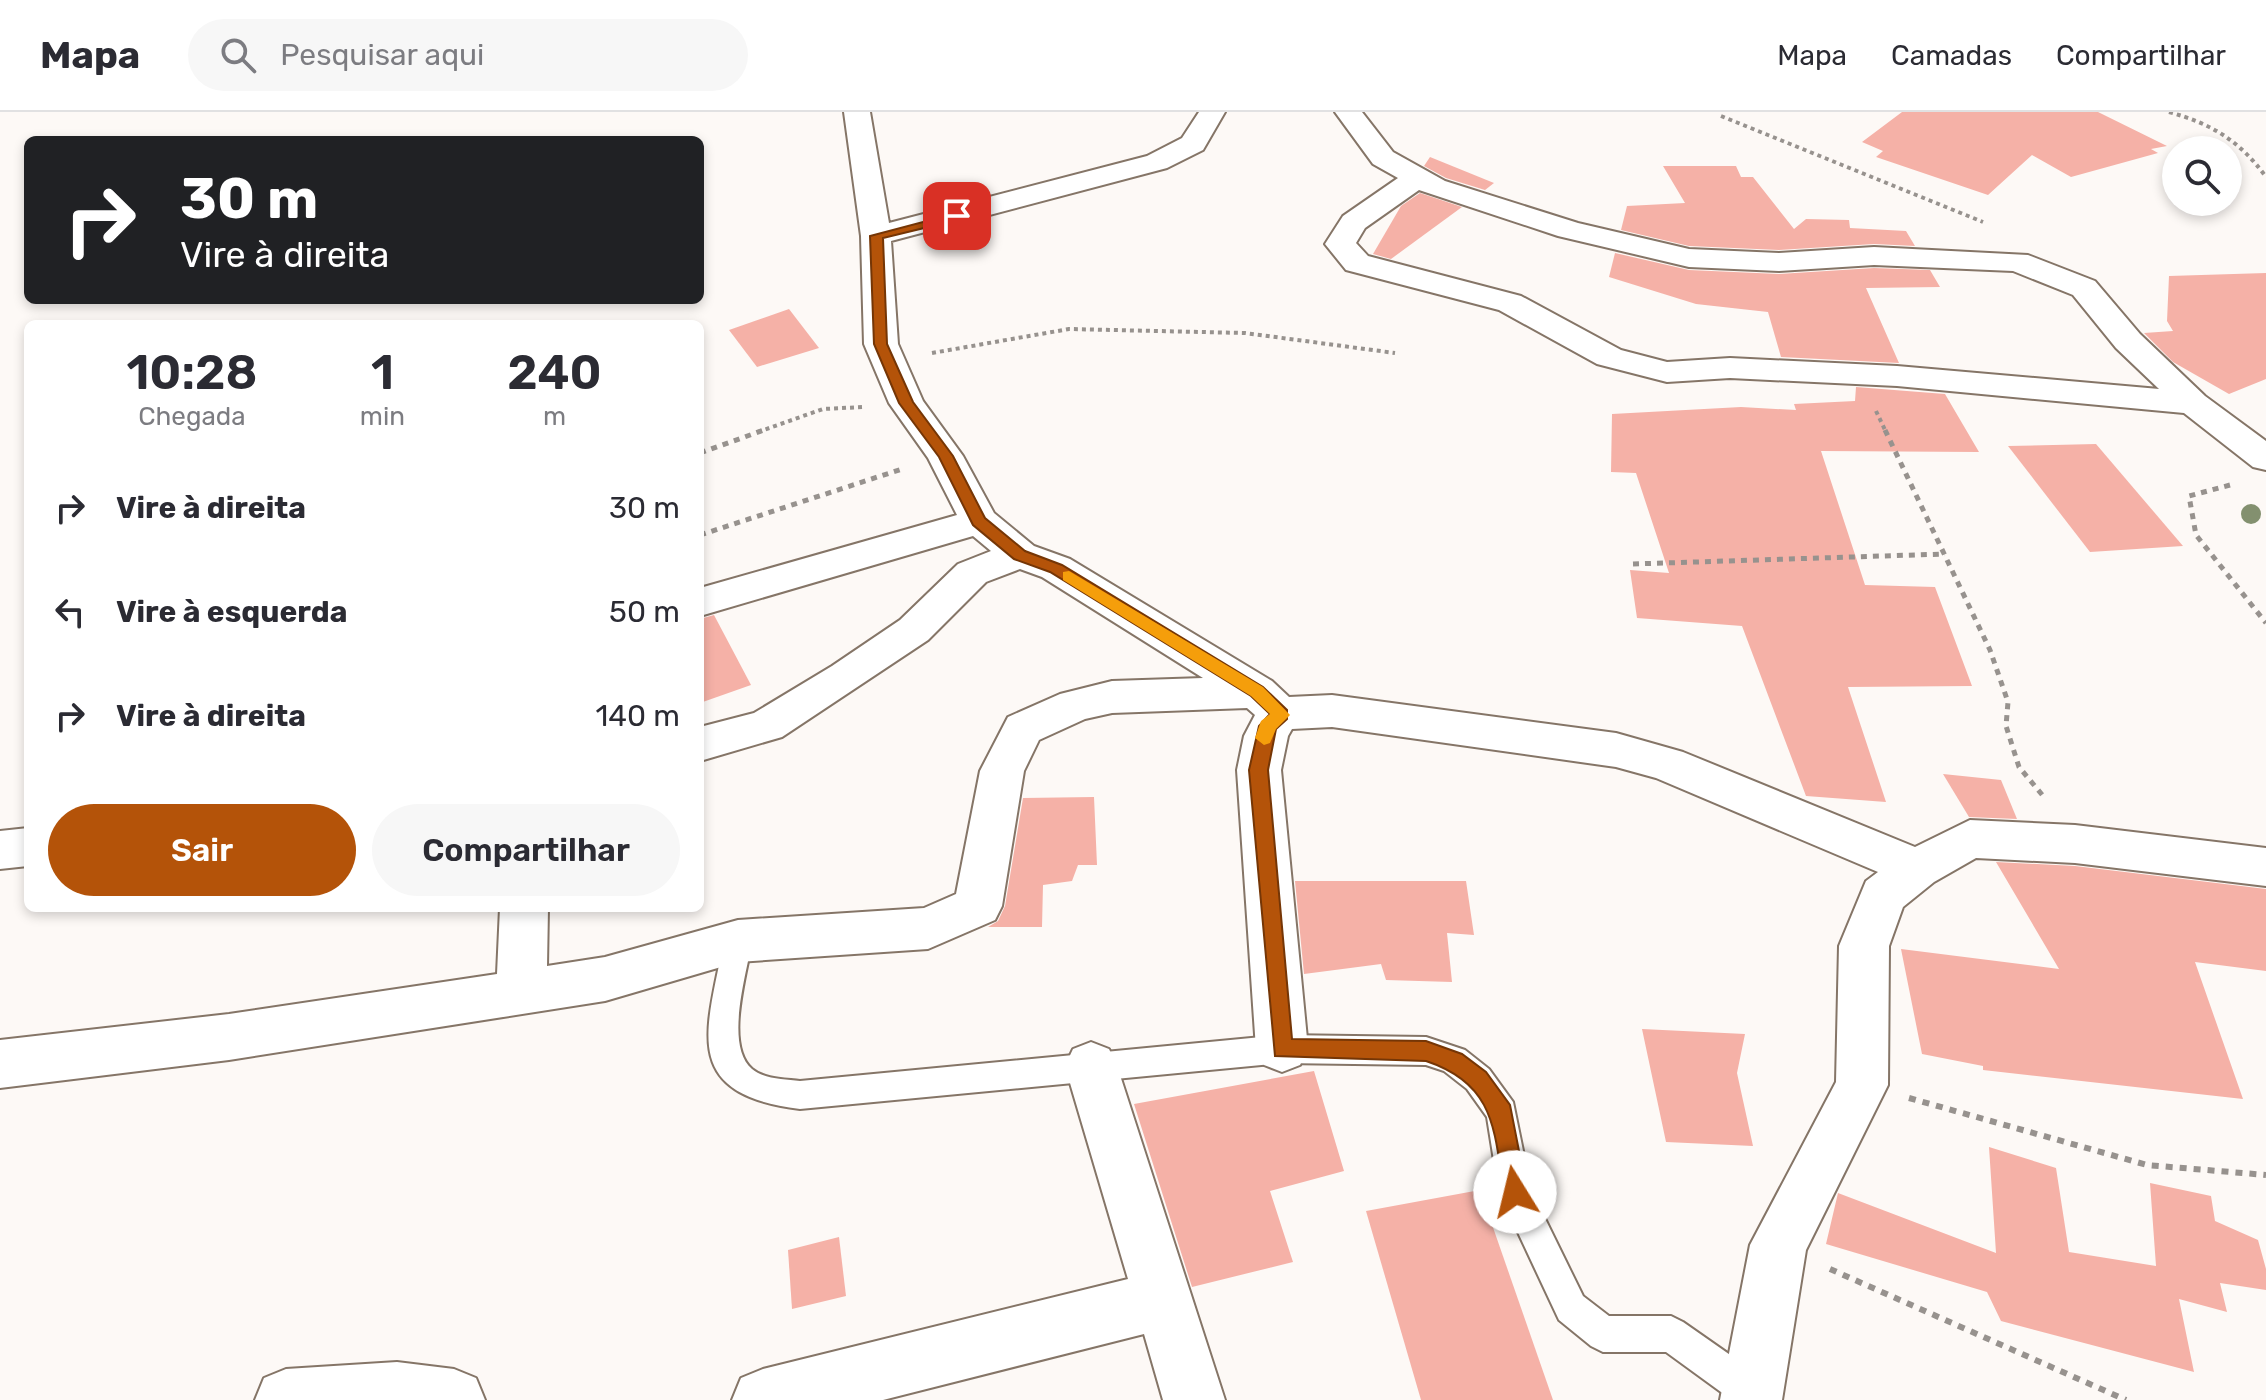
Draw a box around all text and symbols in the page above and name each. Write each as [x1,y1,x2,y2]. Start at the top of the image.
search box [188,19,748,91]
text: Mapa [40,32,140,78]
icon: search [216,33,260,77]
text: Pesquisar aqui [280,37,484,73]
text: Mapa [1777,39,1847,72]
text: Camadas [1891,39,2012,72]
text: Compartilhar [2056,39,2226,72]
map controls [2162,136,2242,216]
button: search [2162,136,2242,216]
text: 30 m [180,166,318,232]
icon: right [48,168,152,272]
pin [923,182,991,250]
icon: arrive [935,194,979,238]
text: Vire à direita [180,233,389,276]
text: 10:28 [126,344,257,401]
text: 1 [371,344,394,401]
text: 240 [507,344,602,401]
text: Chegada [138,401,246,432]
text: min [360,401,405,432]
text: m [543,401,566,432]
icon: right [48,486,92,530]
text: Vire à direita [116,490,306,526]
text: 30 m [609,490,680,526]
icon: left [48,590,92,634]
text: Vire à esquerda [116,594,347,630]
text: 50 m [609,594,680,630]
icon: right [48,694,92,738]
text: Vire à direita [116,698,306,734]
text: 140 m [595,698,680,734]
button: Sair [48,804,356,896]
button: Compartilhar [372,804,680,896]
position arrow [1473,1150,1557,1234]

